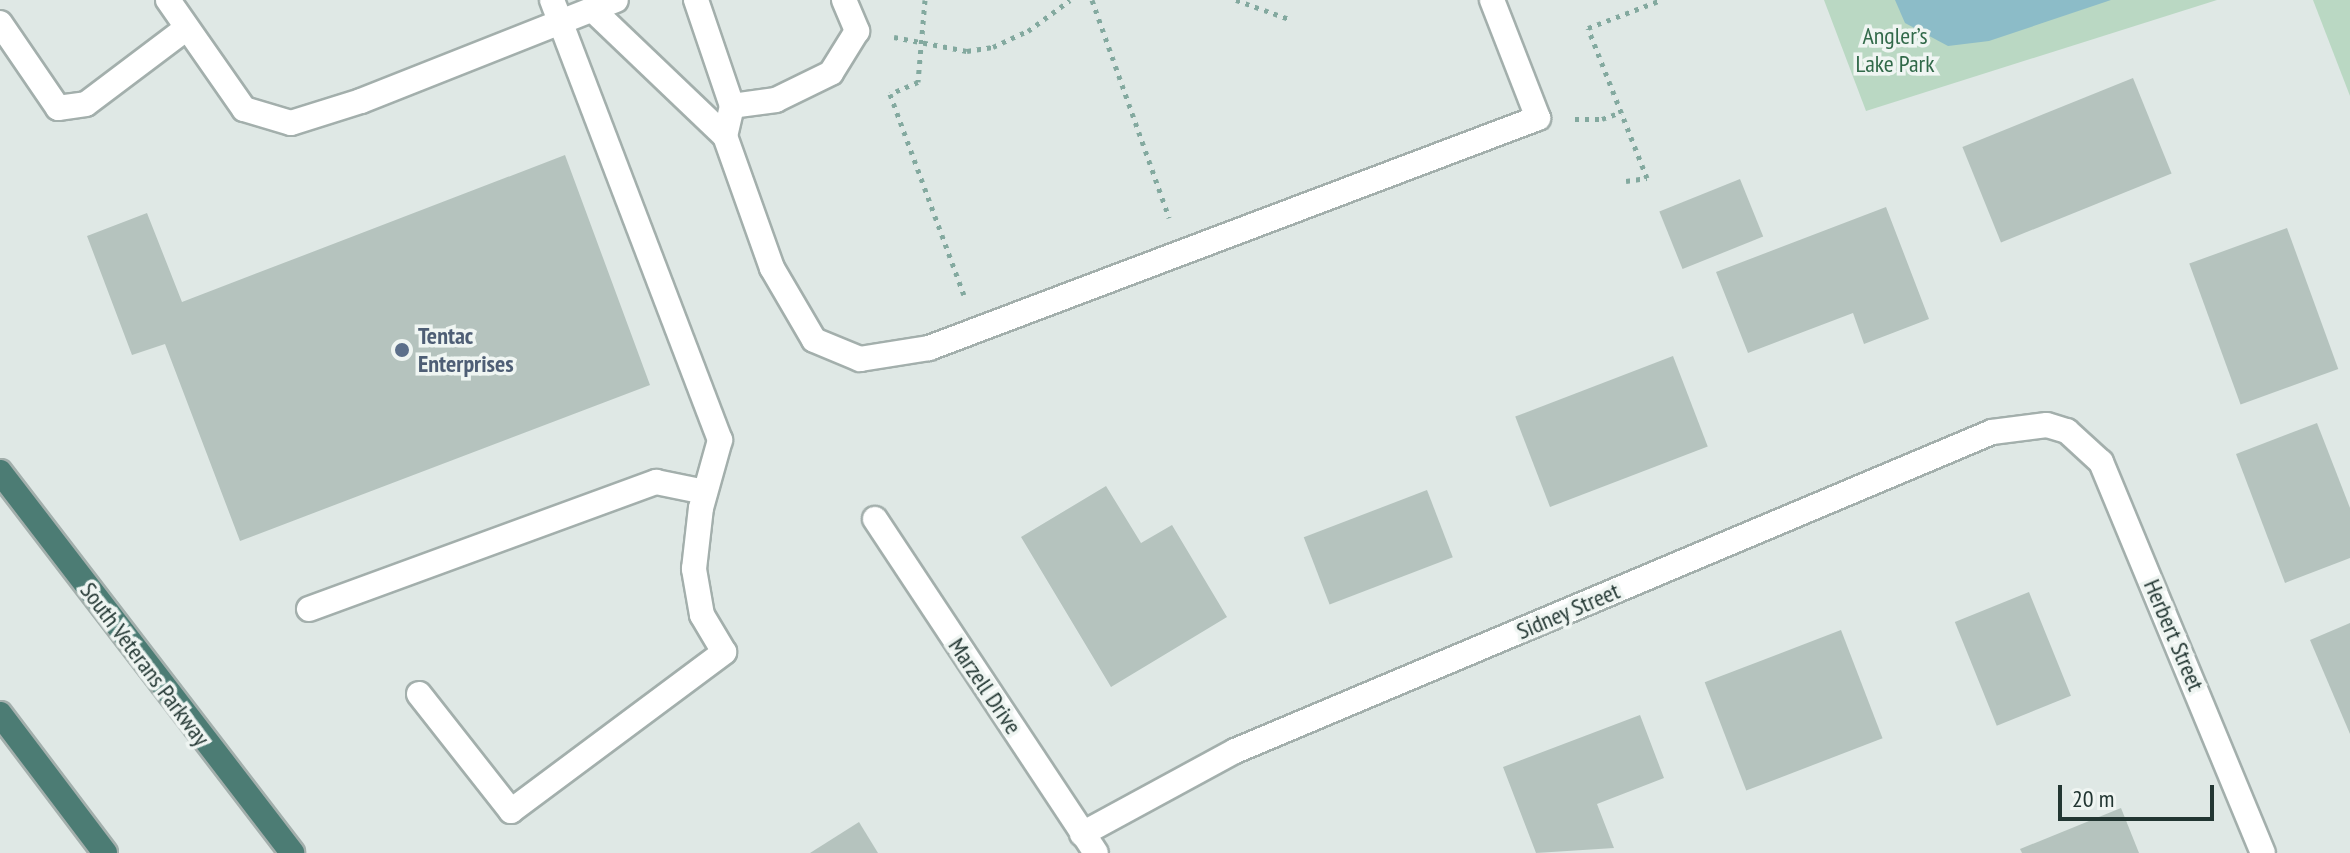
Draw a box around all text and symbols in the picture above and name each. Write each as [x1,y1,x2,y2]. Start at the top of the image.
park label: Angler’s Lake Park [1856,22,1934,78]
place label: Tentac Enterprises [418,322,514,378]
marker: Tentac Enterprises [393,341,411,359]
street label: Herbert Street [2138,575,2210,695]
street label: South Veterans Parkway [74,576,216,752]
street label: Sidney Street [1512,576,1624,646]
street label: Marzell Drive [942,633,1028,739]
scale bar [2062,769,2218,819]
text: 20 m [2072,783,2114,814]

